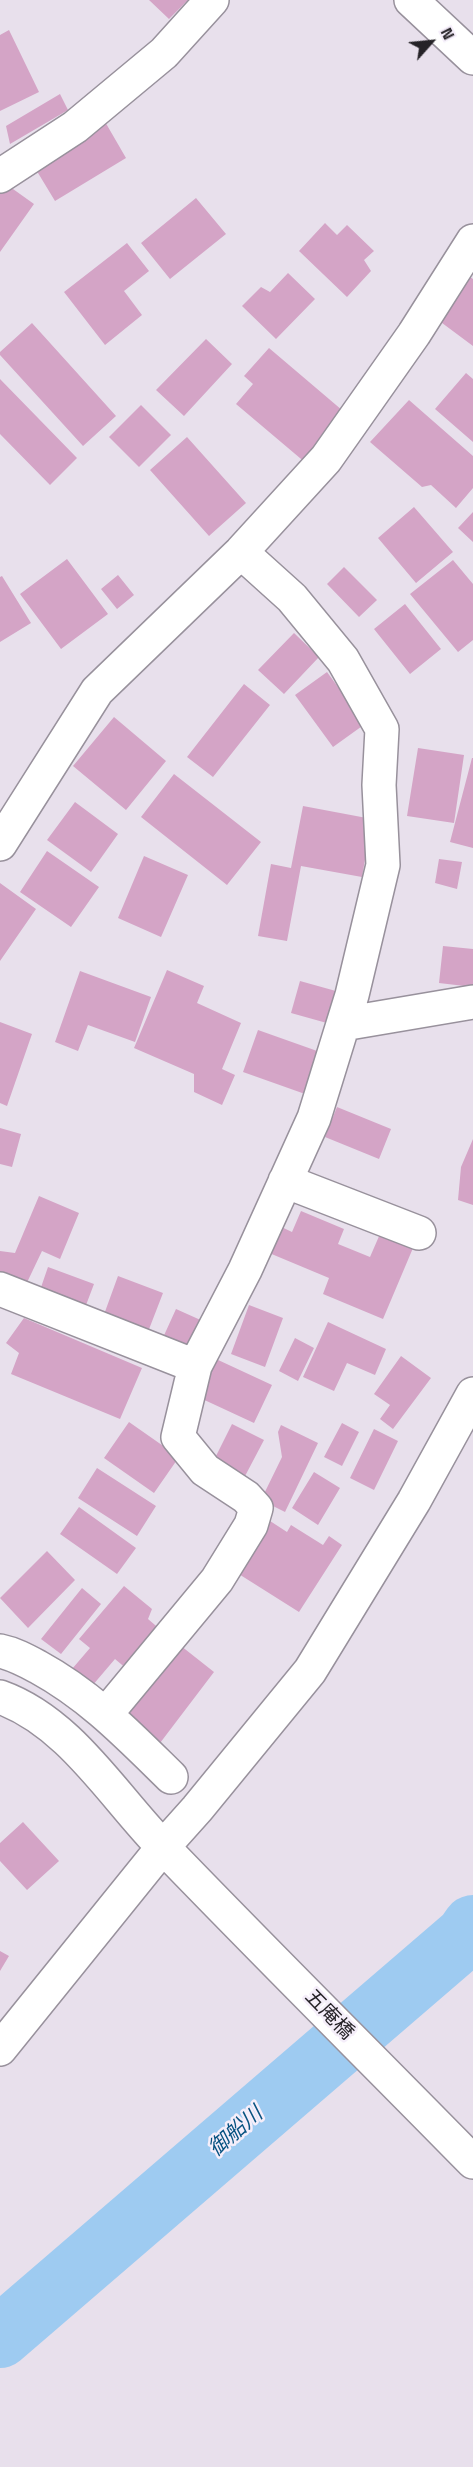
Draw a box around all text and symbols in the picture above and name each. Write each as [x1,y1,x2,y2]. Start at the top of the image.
north arrow [401,12,461,72]
text: N [436,24,459,43]
street label: 五庵橋 [300,1985,358,2045]
water label: 御船川 [204,2102,268,2162]

